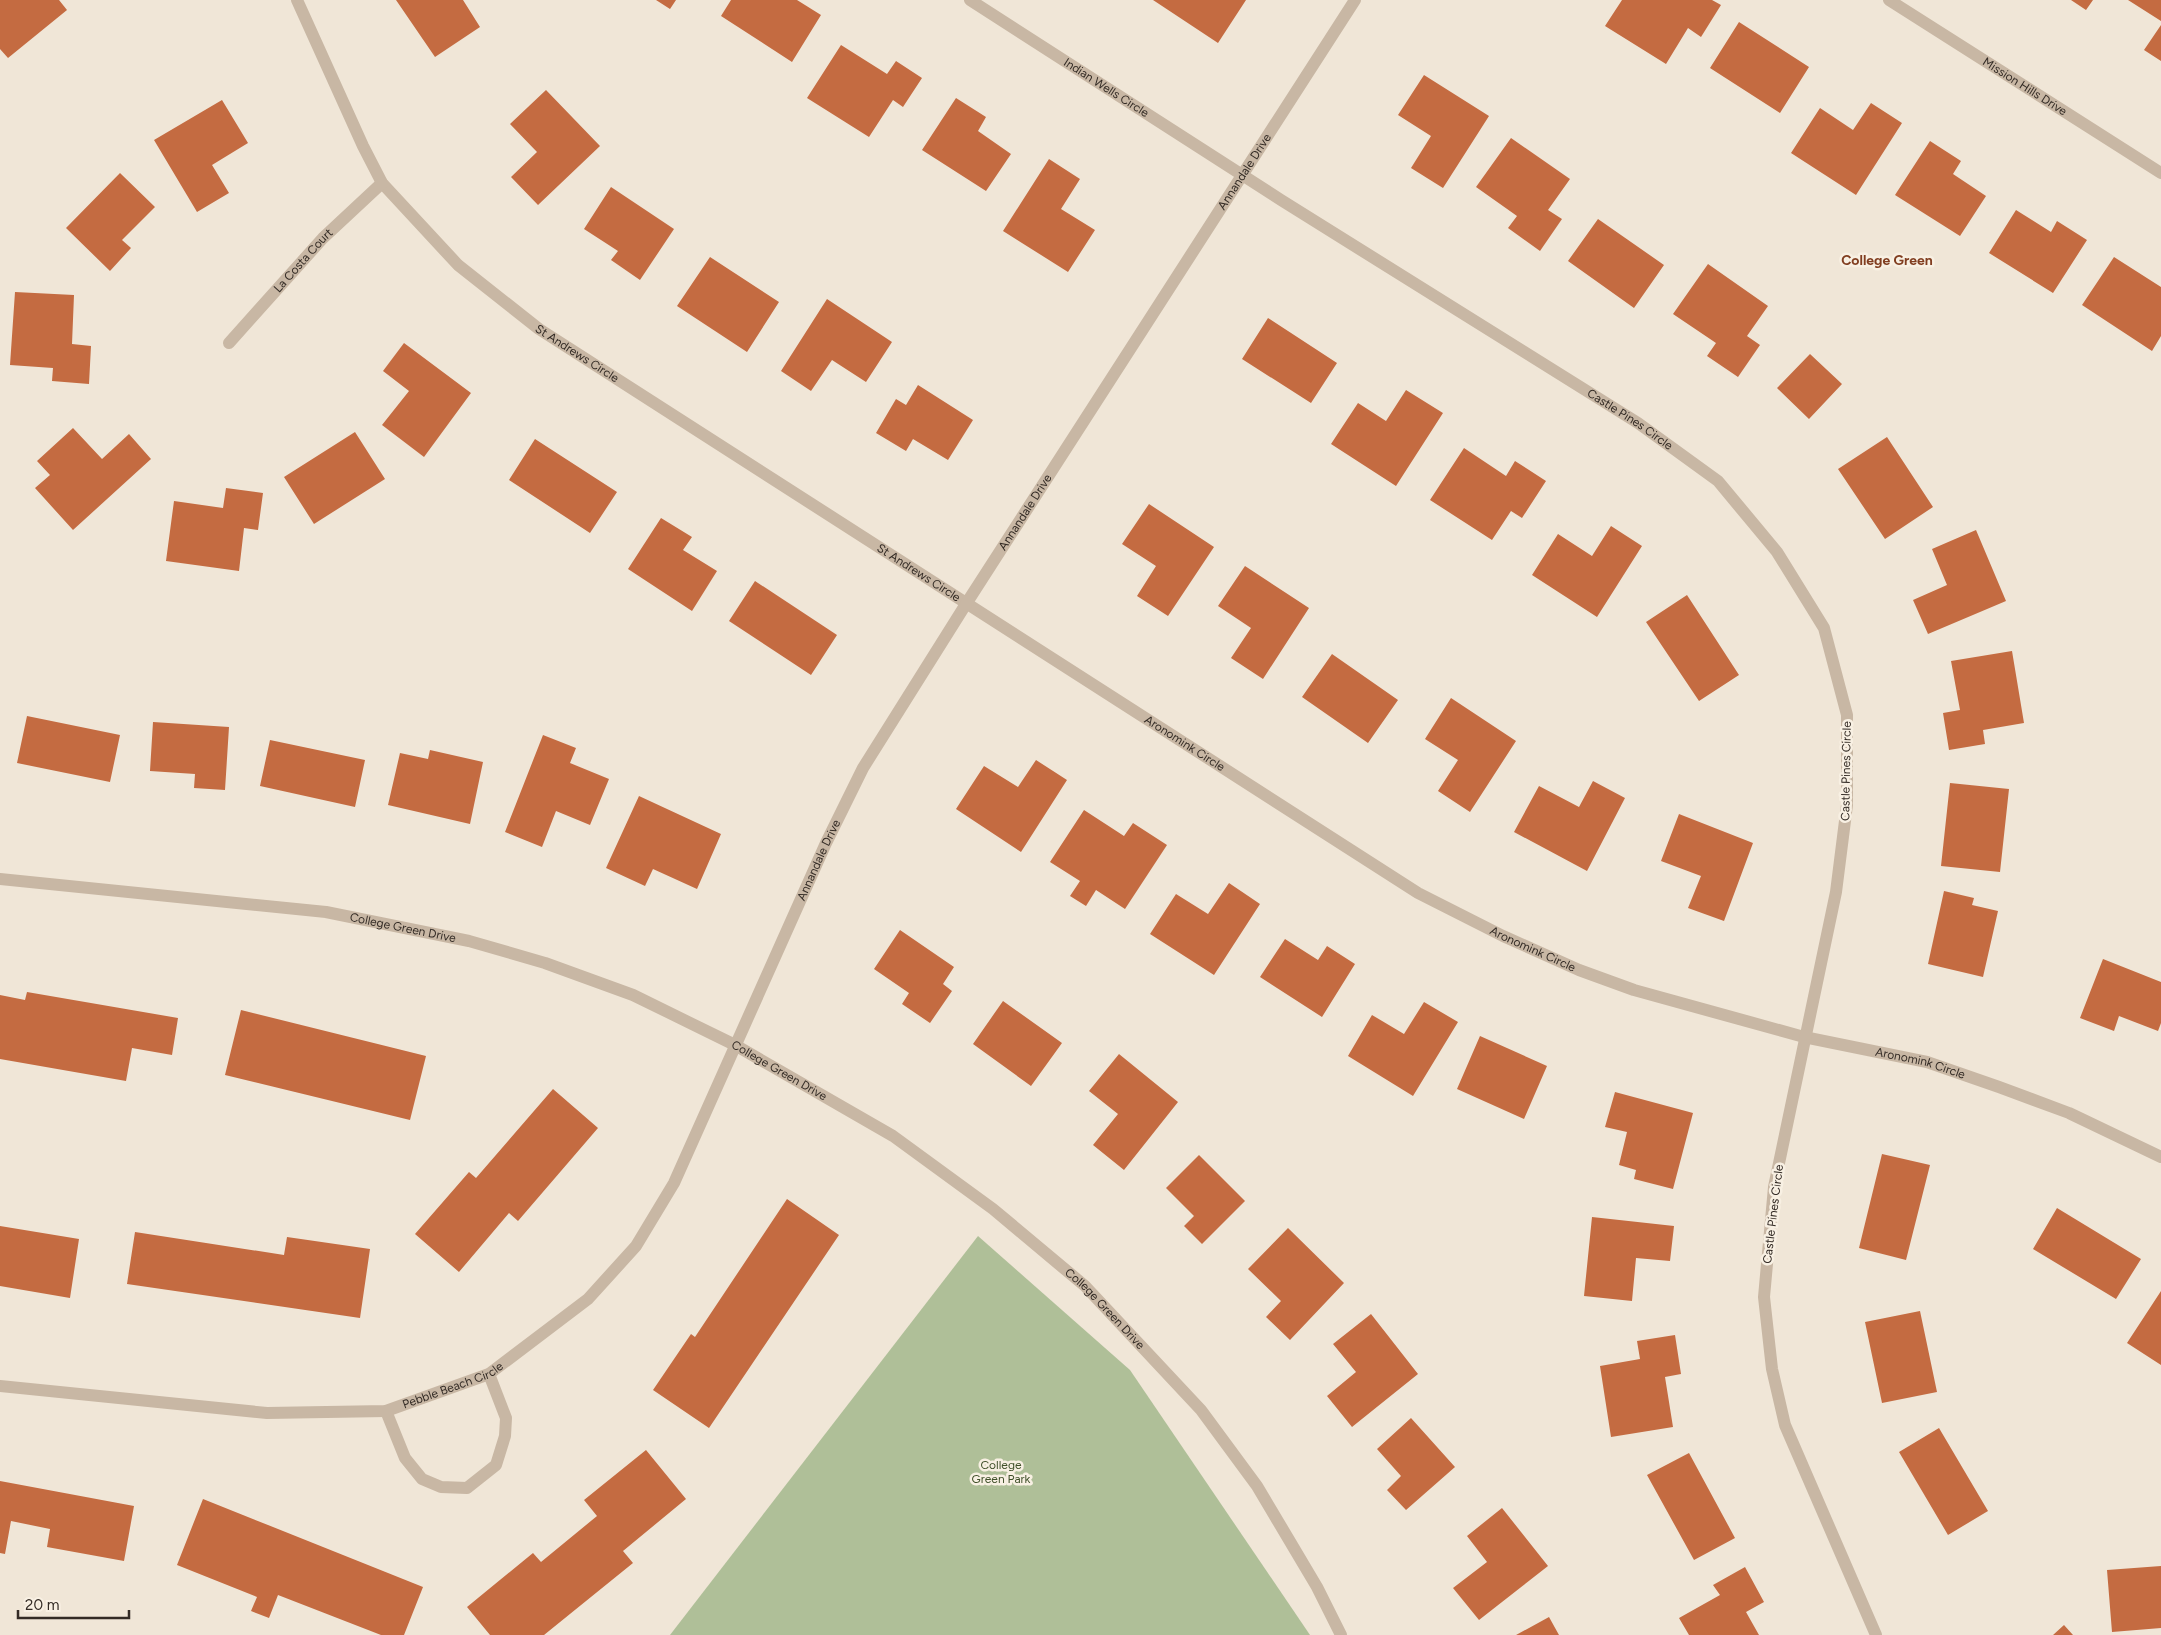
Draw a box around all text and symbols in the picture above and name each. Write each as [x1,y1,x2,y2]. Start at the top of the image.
street label: Mission Hills Drive [1980,54,2070,119]
street label: Indian Wells Circle [1061,55,1152,120]
street label: Annandale Drive [1215,131,1274,212]
street label: La Costa Court [271,225,336,295]
district label: College Green [1841,252,1933,269]
street label: St Andrews Circle [533,321,622,386]
street label: Castle Pines Circle [1585,386,1676,453]
street label: Annandale Drive [996,471,1055,553]
street label: St Andrews Circle [874,541,963,605]
street label: Aronomink Circle [1142,712,1228,774]
street label: Castle Pines Circle [1838,721,1854,821]
street label: Annandale Drive [794,817,844,903]
street label: College Green Drive [349,910,457,945]
street label: Aronomink Circle [1488,924,1578,975]
street label: College Green Drive [729,1038,830,1104]
street label: Aronomink Circle [1874,1045,1968,1082]
street label: Castle Pines Circle [1760,1163,1786,1264]
street label: College Green Drive [1062,1265,1148,1352]
street label: Pebble Beach Circle [401,1359,506,1411]
park label: College Green Park [972,1458,1031,1486]
scale bar [18,1588,129,1620]
text: 20 m [25,1596,59,1614]

